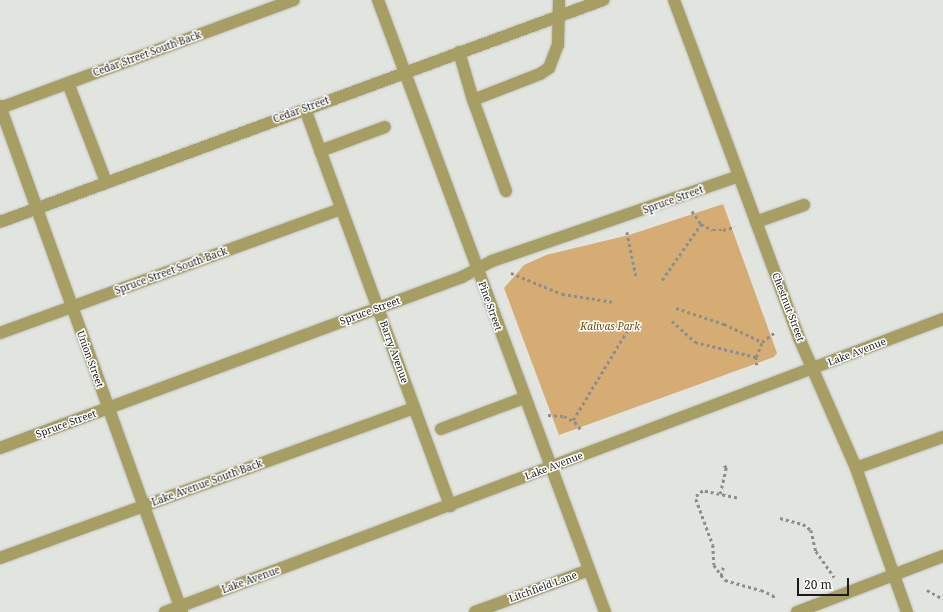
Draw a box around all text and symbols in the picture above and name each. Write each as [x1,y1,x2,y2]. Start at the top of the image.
street label: Cedar Street South Back [91,29,203,79]
street label: Cedar Street [271,94,331,126]
street label: Spruce Street [641,184,705,216]
street label: Spruce Street South Back [113,245,229,297]
street label: Chestnut Street [769,271,807,343]
street label: Pine Street [476,280,504,332]
street label: Spruce Street [338,295,402,327]
street label: Barry Avenue [377,319,411,385]
park label: Kalivas Park [580,321,640,333]
street label: Union Street [74,329,106,389]
street label: Lake Avenue [826,335,888,369]
street label: Spruce Street [34,408,98,440]
street label: Lake Avenue [523,449,585,483]
street label: Lake Avenue South Back [150,457,264,509]
street label: Lake Avenue [220,564,282,596]
street label: Litchfield Lane [507,569,579,605]
scale bar [799,570,851,596]
text: 20 m [804,576,832,593]

